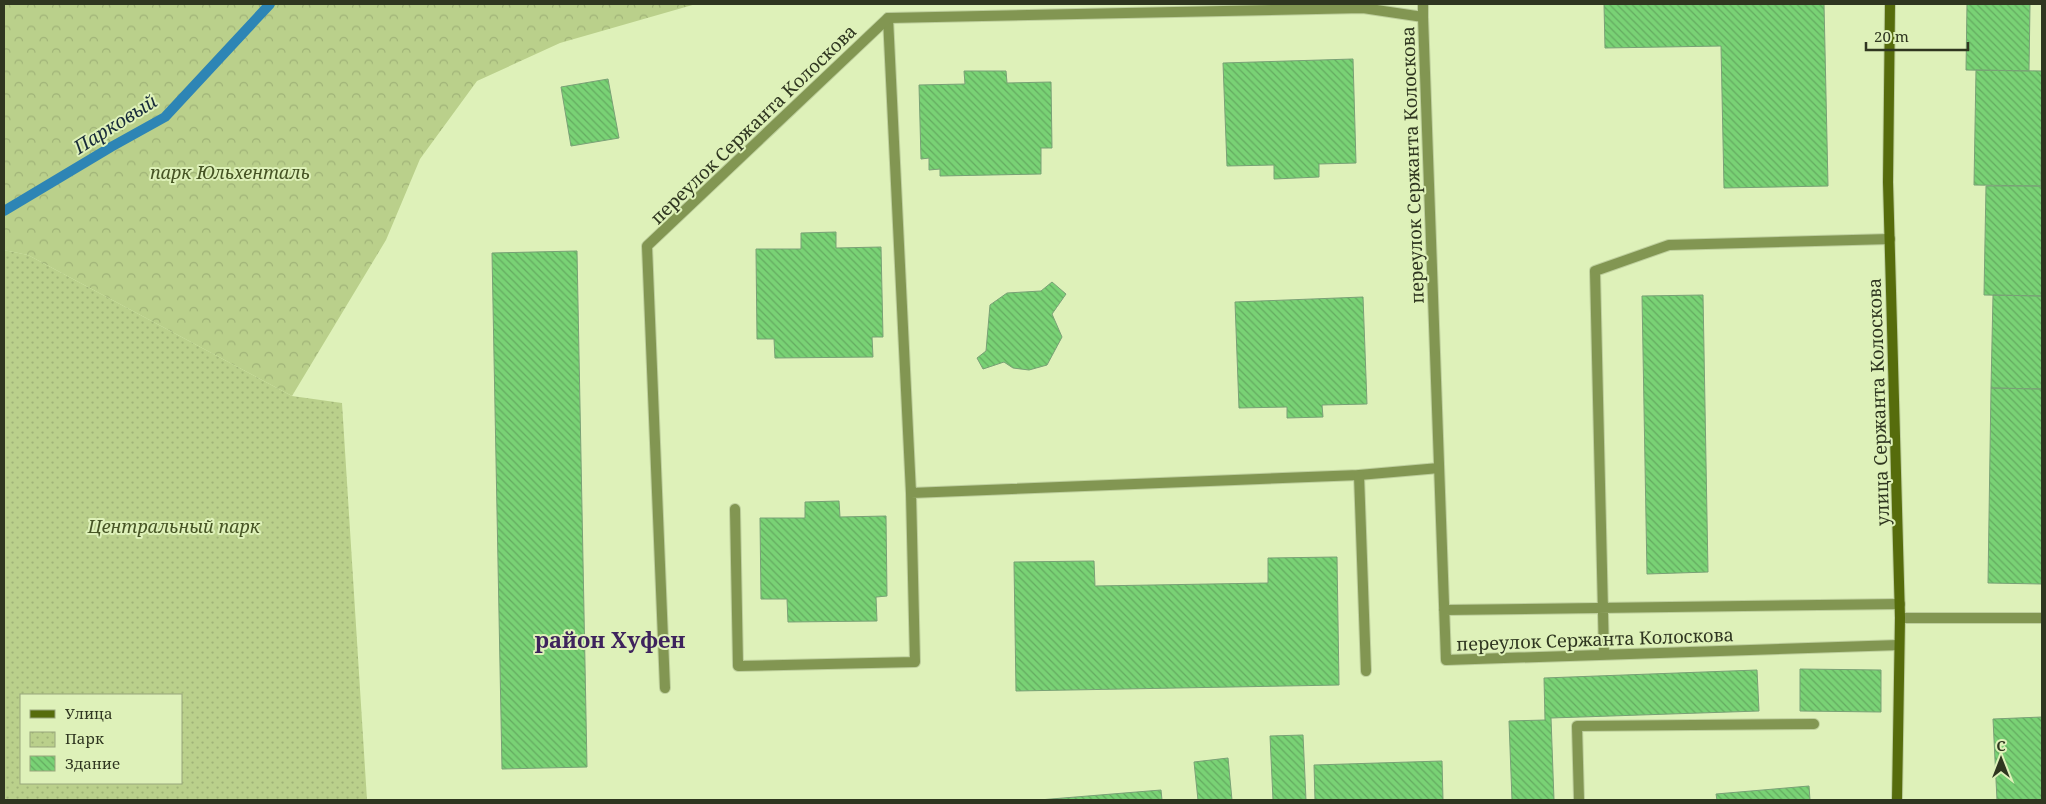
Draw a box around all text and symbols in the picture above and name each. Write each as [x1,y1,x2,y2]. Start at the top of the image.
street label: переулок Сержанта Колоскова [645,19,861,229]
scale bar [1866,20,1968,52]
street label: переулок Сержанта Колоскова [1395,26,1429,304]
text: 20 m [1874,26,1909,46]
water label: Парковый [68,88,162,160]
park label: парк Юльхенталь [150,160,310,184]
street label: улица Сержанта Колоскова [1862,278,1894,526]
park label: Центральный парк [87,514,261,538]
street label: переулок Сержанта Колоскова [1456,622,1734,656]
district label: район Хуфен [535,624,685,654]
legend [20,694,182,784]
text: Улица [65,703,113,723]
text: Парк [65,728,104,748]
north arrow [1976,734,2026,784]
text: С [1996,736,2006,755]
text: Здание [65,753,120,773]

